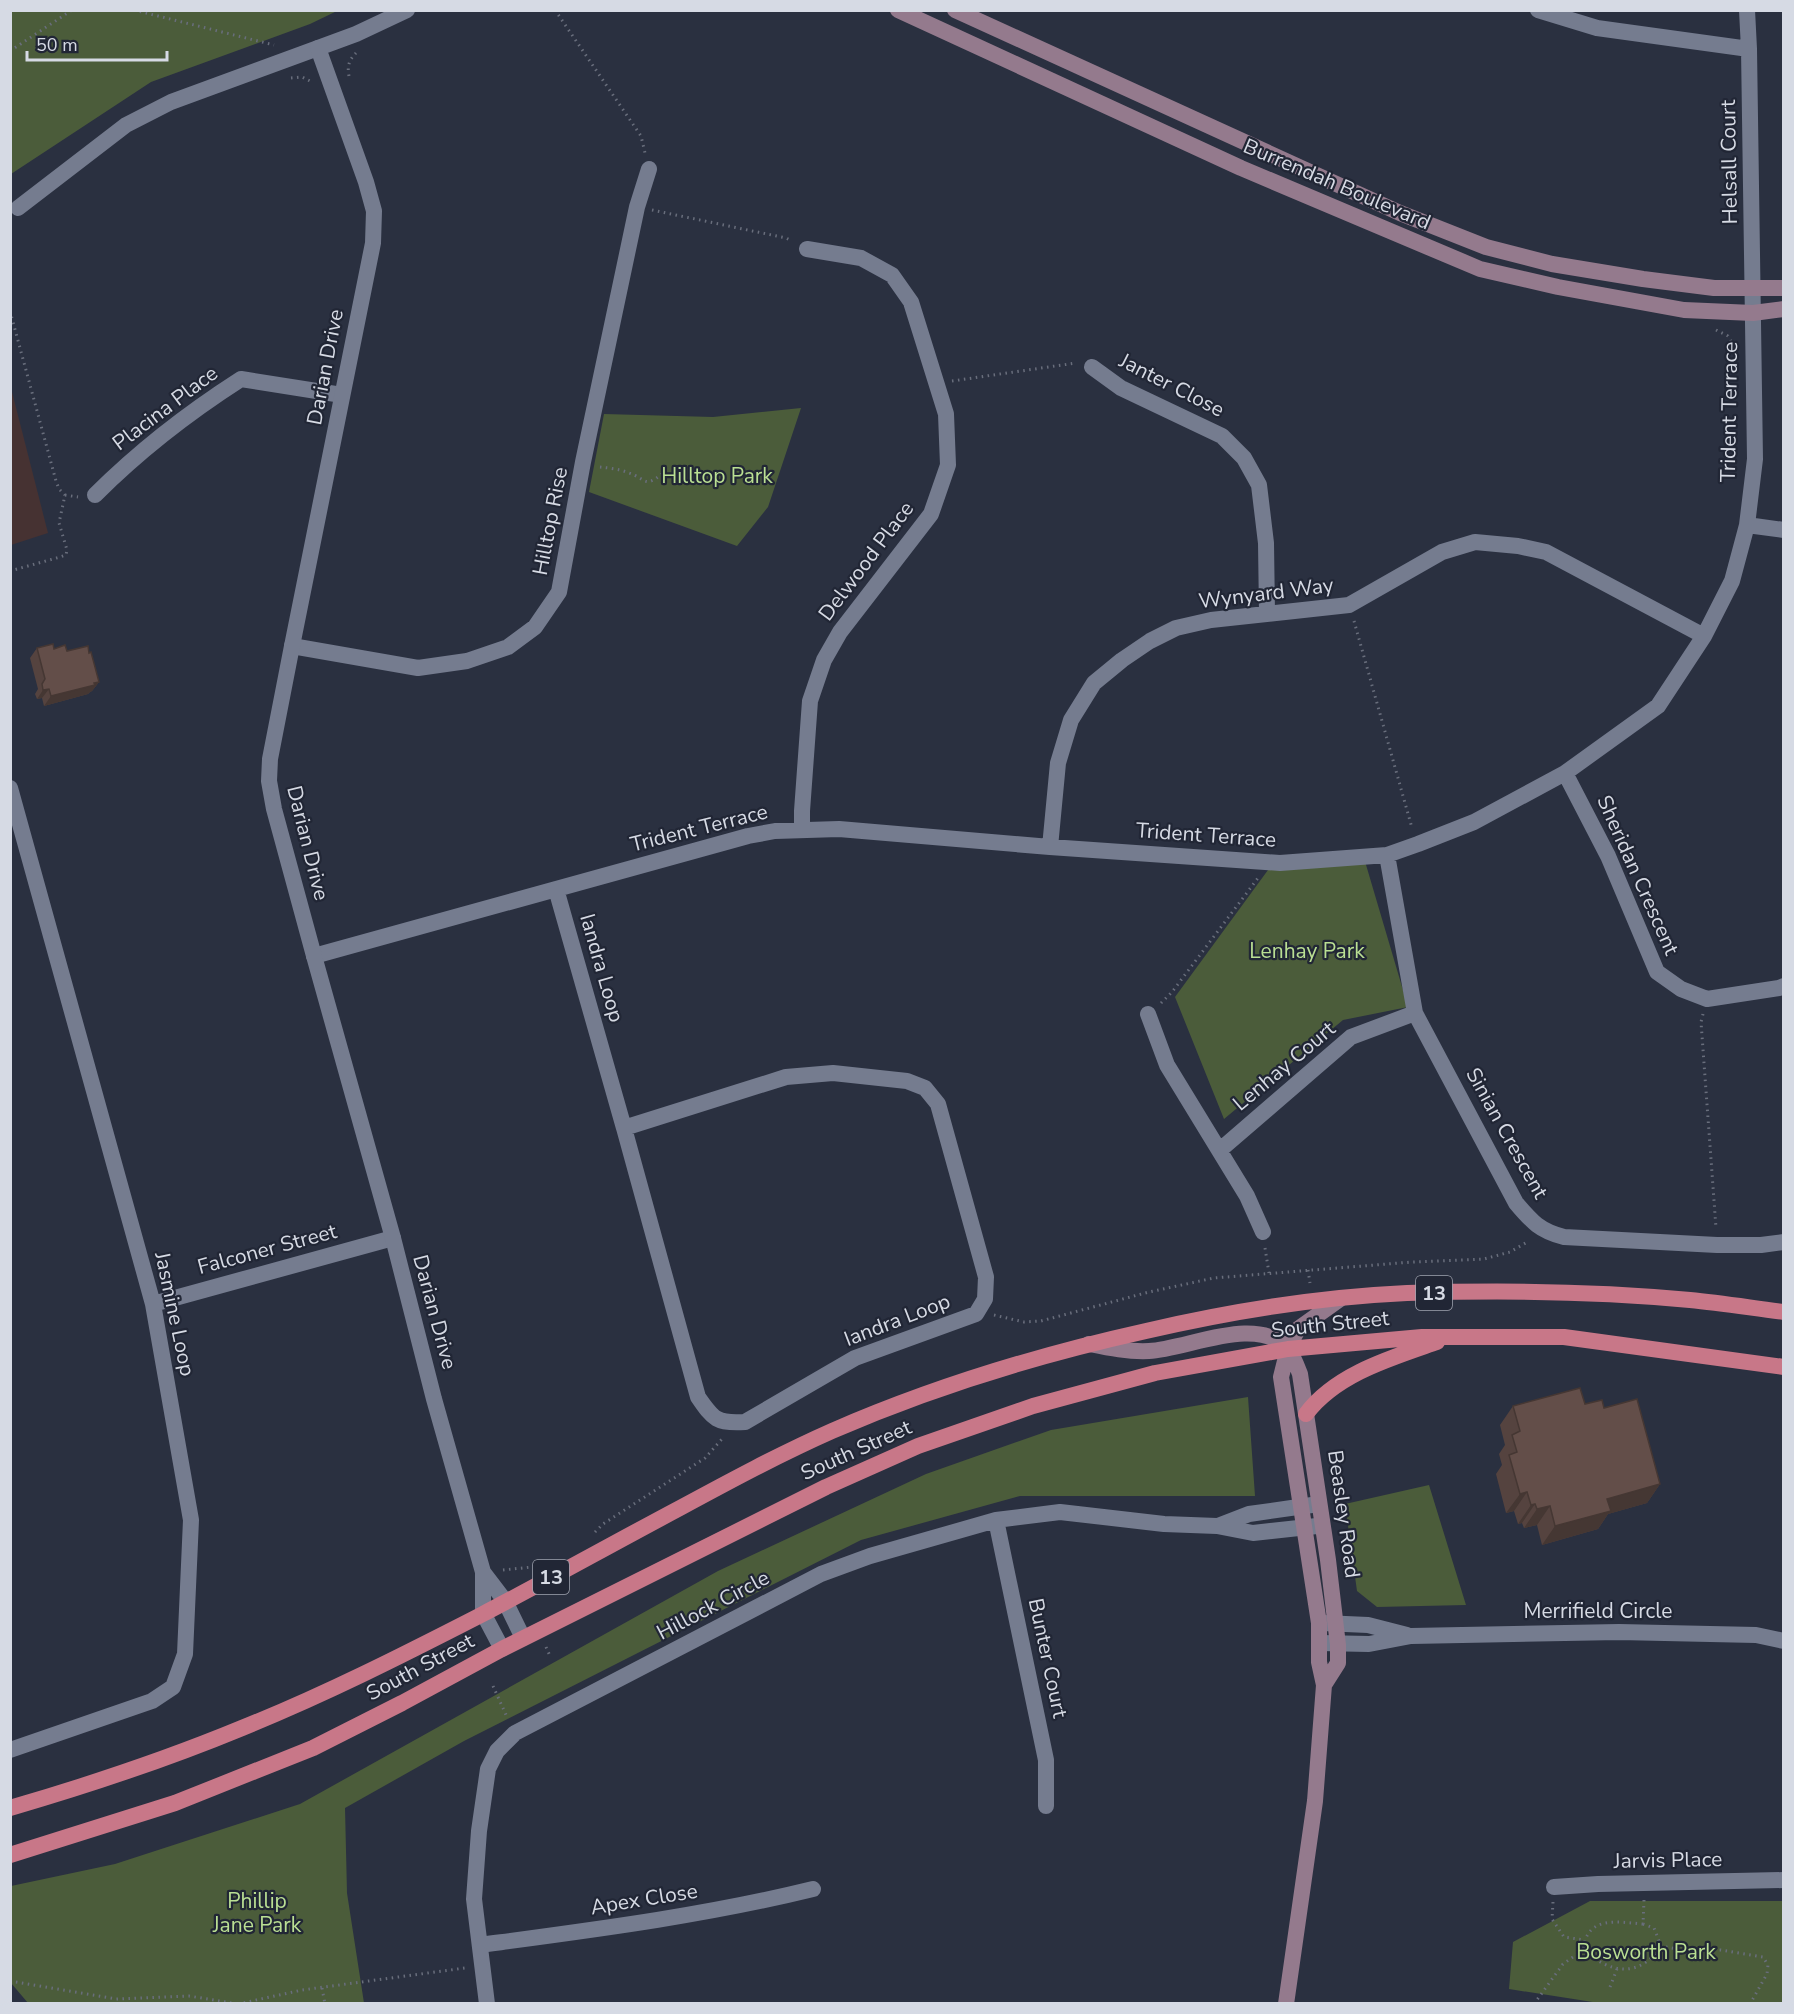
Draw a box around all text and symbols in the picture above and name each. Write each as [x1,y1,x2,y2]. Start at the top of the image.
scale bar [27,24,166,62]
text: 50 m [36,33,78,57]
street label: Helsall Court [1714,99,1744,225]
street label: Burrendah Boulevard [1239,132,1435,236]
street label: Darian Drive [300,307,350,427]
street label: Trident Terrace [1714,342,1744,482]
street label: Janter Close [1114,346,1229,423]
street label: Placina Place [107,359,223,457]
park label: Hilltop Park [661,462,773,490]
street label: Hilltop Rise [526,464,574,578]
street label: Delwood Place [812,496,920,626]
street label: Wynyard Way [1197,571,1335,615]
street label: Darian Drive [280,783,336,903]
street label: Sheridan Crescent [1590,791,1686,960]
street label: Trident Terrace [627,797,771,859]
street label: Trident Terrace [1135,816,1277,854]
street label: Iandra Loop [573,911,631,1025]
park label: Lenhay Park [1249,937,1365,965]
street label: Lenhay Court [1227,1014,1342,1117]
street label: Sinian Crescent [1459,1062,1555,1204]
street label: Falconer Street [194,1217,340,1281]
street label: Jasmine Loop [148,1248,202,1379]
street label: Darian Drive [406,1252,464,1372]
road number: 13 [1416,1276,1452,1310]
street label: Iandra Loop [840,1287,954,1353]
street label: South Street [1270,1304,1391,1344]
street label: South Street [796,1413,916,1487]
street label: Beasley Road [1321,1448,1367,1580]
road number: 13 [533,1560,569,1594]
street label: Hillock Circle [652,1564,774,1646]
street label: Bunter Court [1022,1596,1074,1721]
street label: Merrifield Circle [1523,1597,1673,1625]
street label: South Street [361,1627,479,1707]
street label: Jarvis Place [1612,1845,1723,1875]
street label: Apex Close [588,1877,700,1921]
park label: Phillip Jane Park [212,1887,302,1939]
park label: Bosworth Park [1576,1938,1716,1966]

